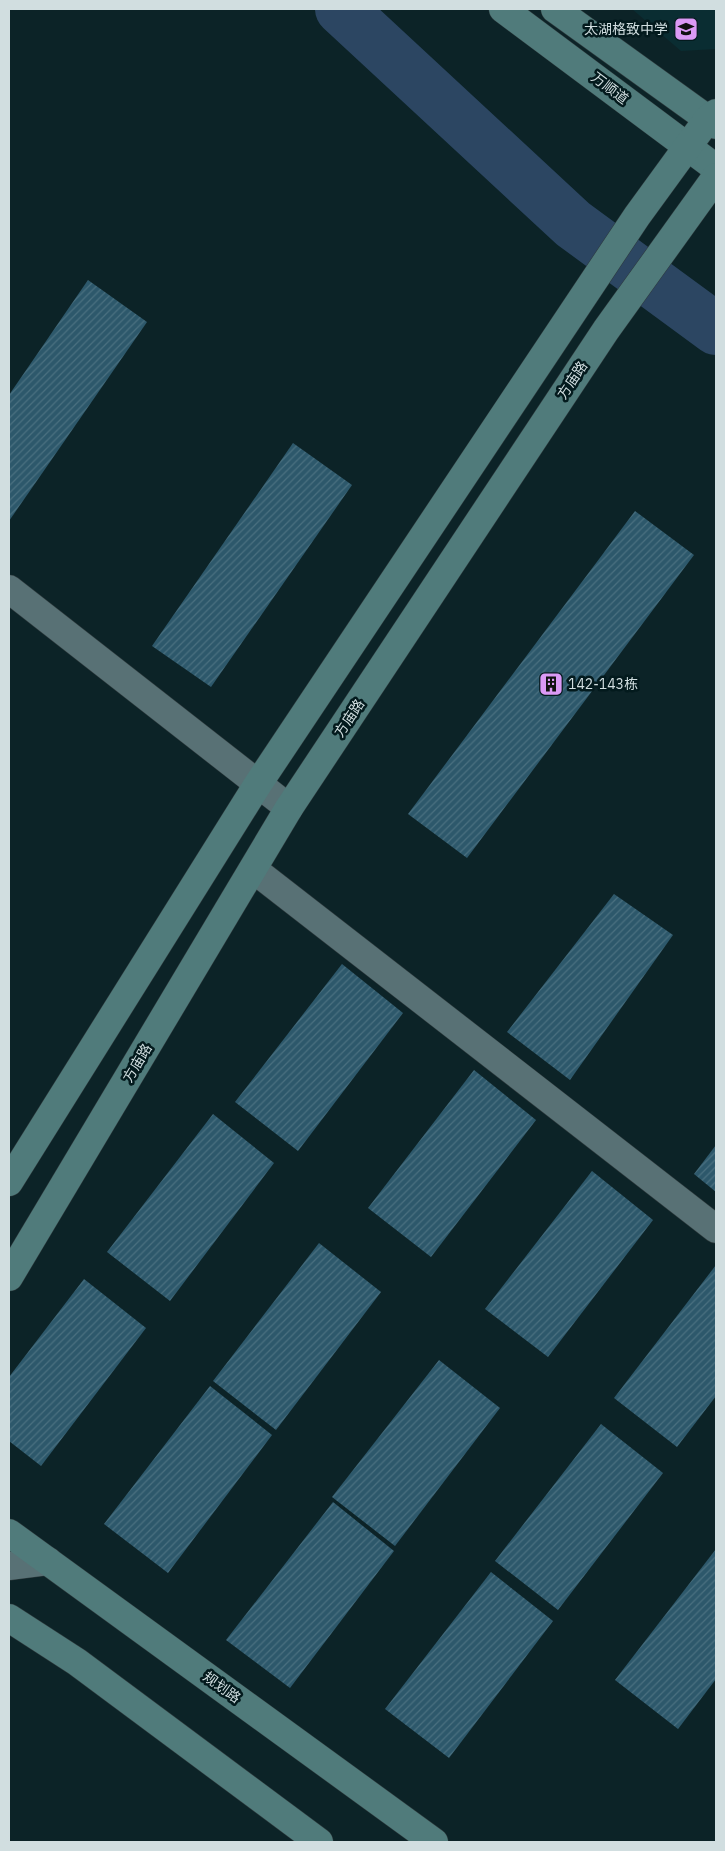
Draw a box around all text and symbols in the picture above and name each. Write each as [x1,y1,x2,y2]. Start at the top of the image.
school or university icon: 太湖格致中学 [673,16,699,42]
place label: 太湖格致中学 [584,20,668,38]
street label: 万顺道 [588,68,632,108]
street label: 方庙路 [553,358,591,402]
building icon: 142-143栋 [538,671,564,697]
place label: 142-143栋 [568,675,638,693]
street label: 方庙路 [330,696,368,740]
street label: 方庙路 [118,1040,156,1086]
street label: 规划路 [200,1667,244,1707]

